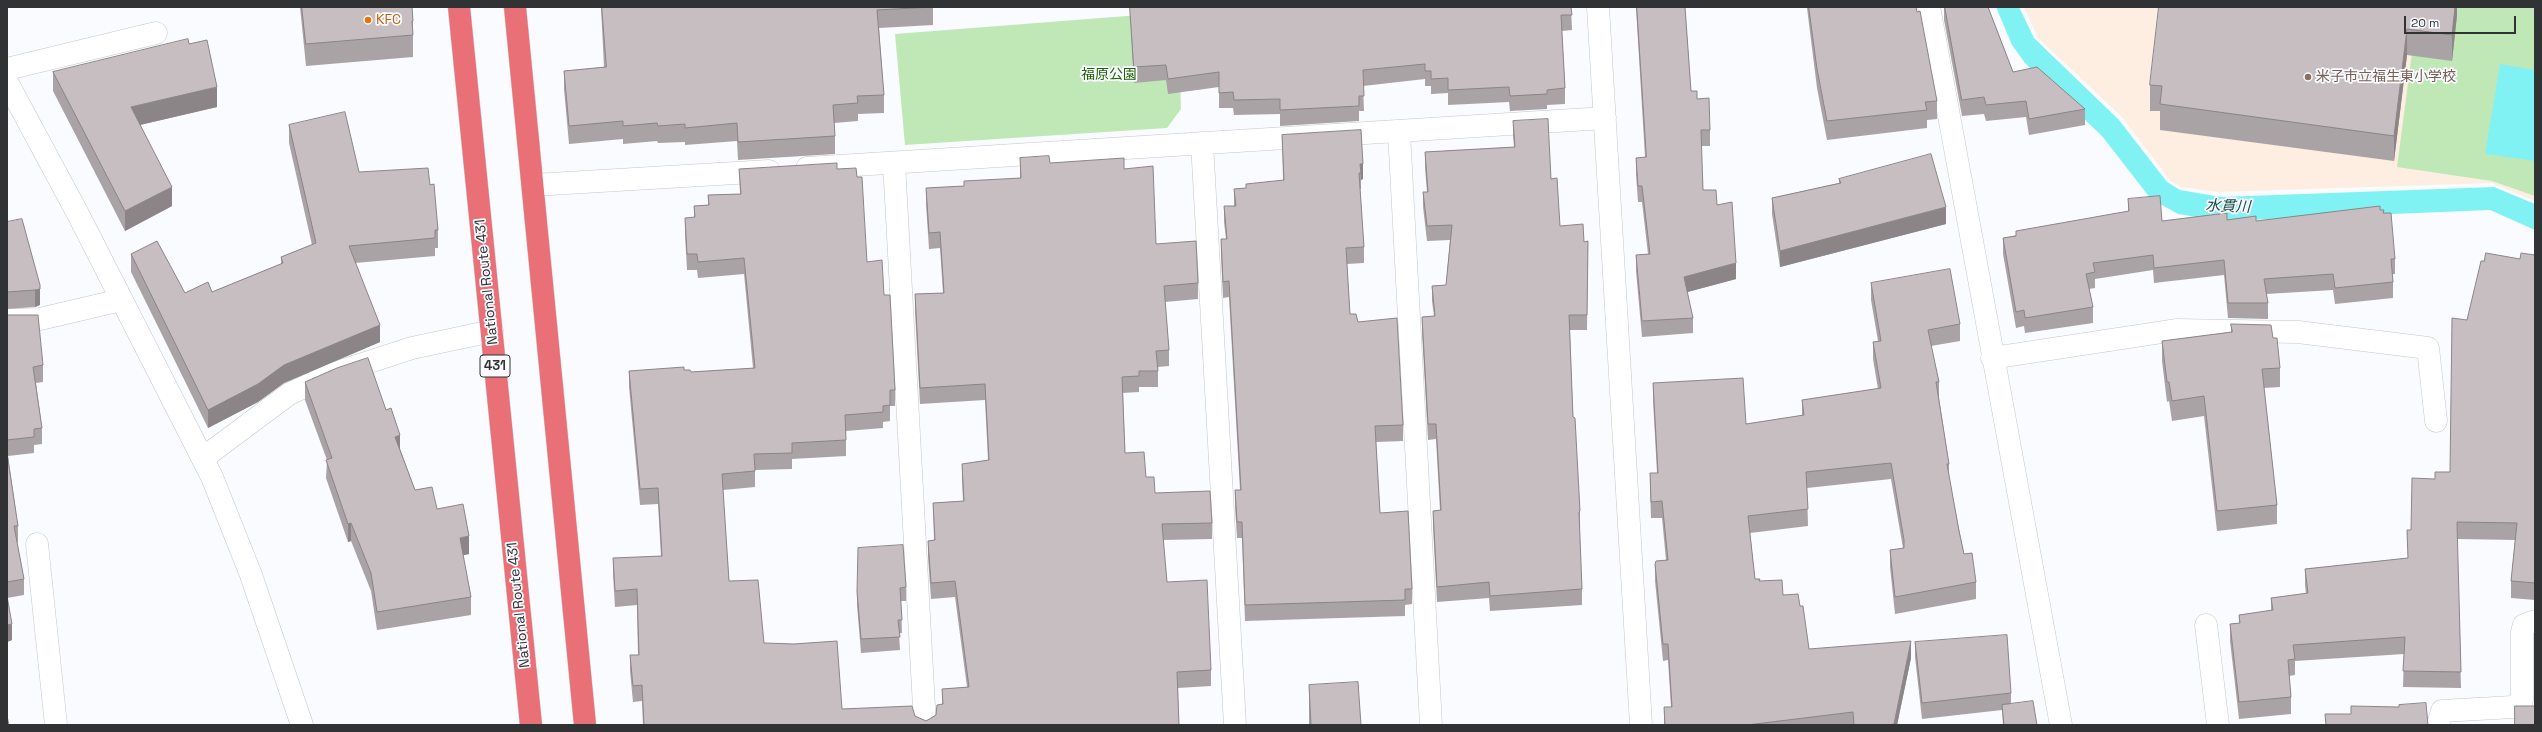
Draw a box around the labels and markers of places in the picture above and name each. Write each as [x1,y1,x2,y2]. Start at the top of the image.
place label: KFC [376,12,401,28]
marker: KFC [363,15,373,25]
place label: 米子市立福生東小学校 [2316,69,2456,85]
marker: 米子市立福生東小学校 [2303,72,2313,82]

